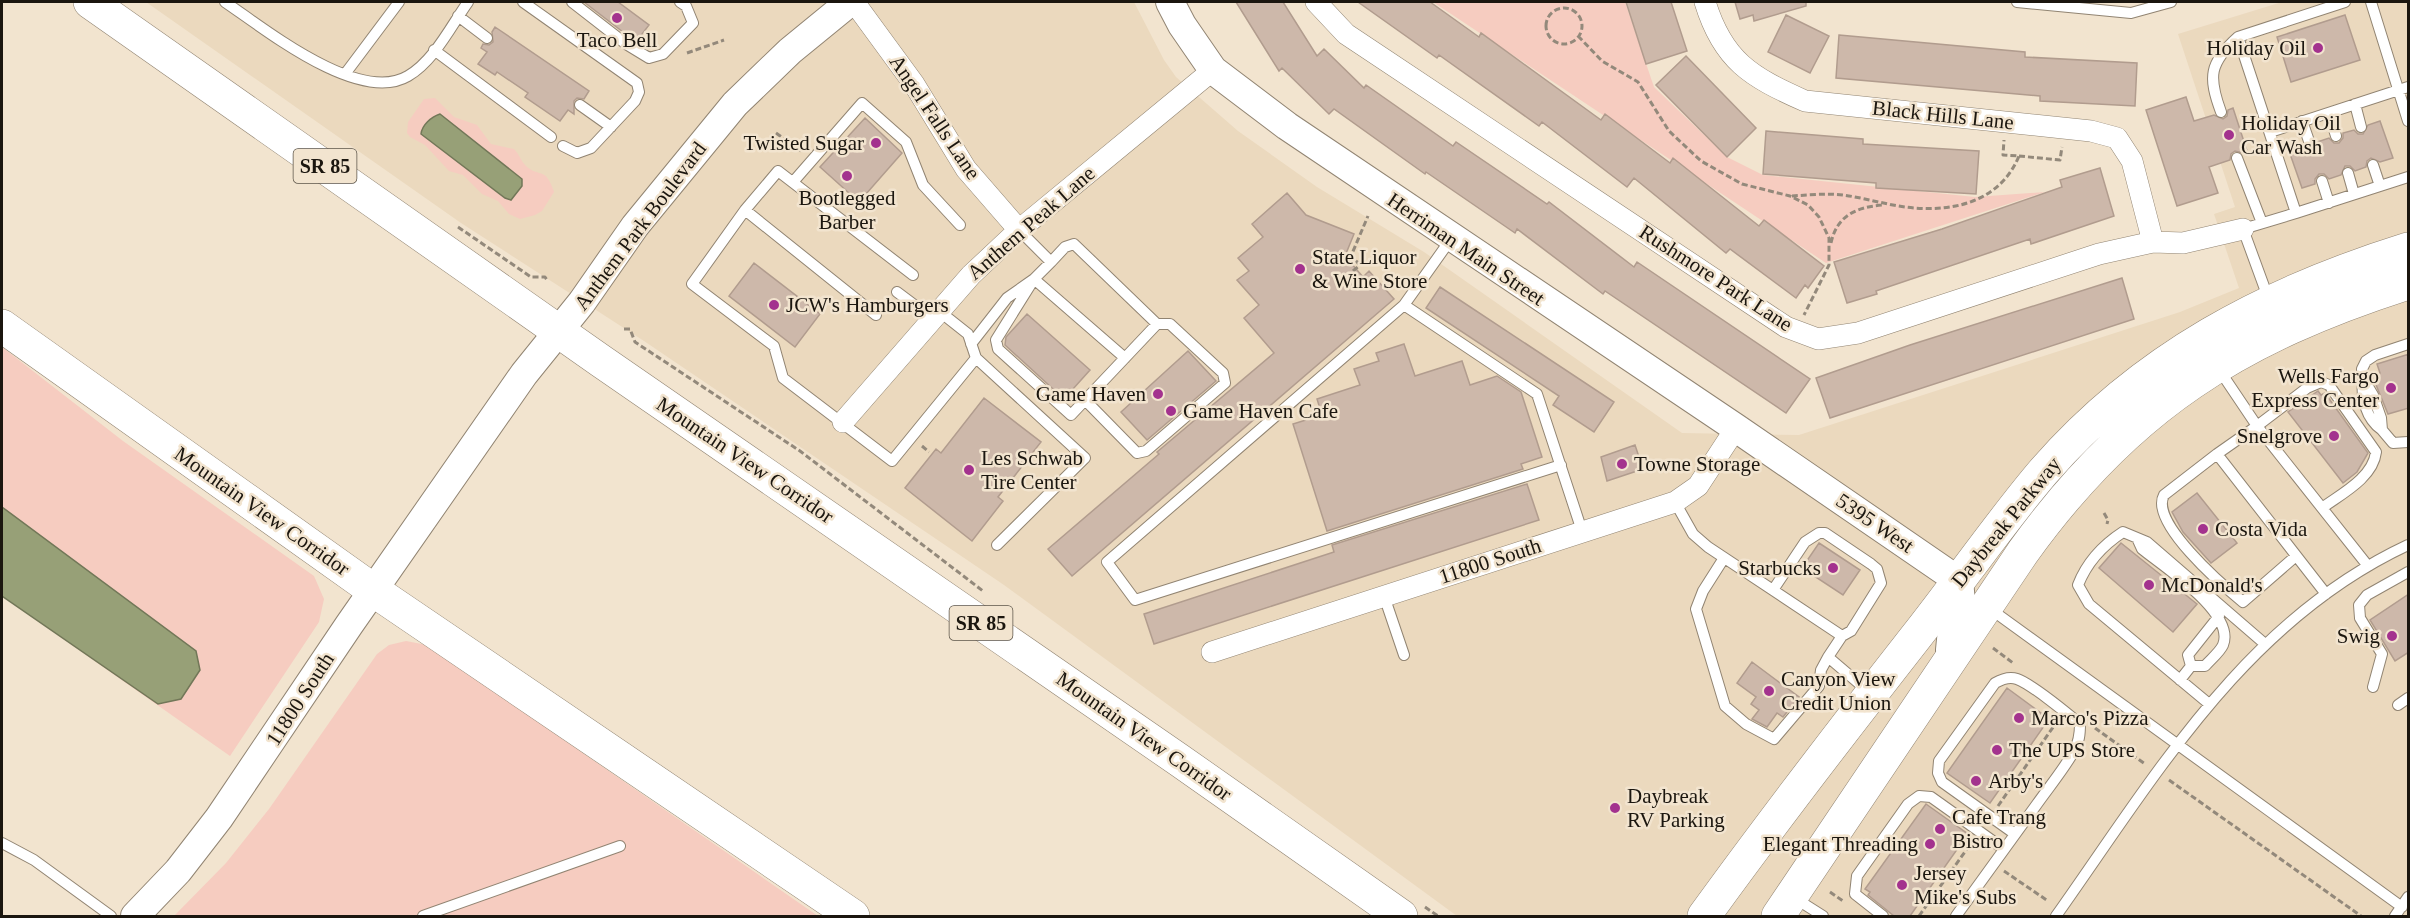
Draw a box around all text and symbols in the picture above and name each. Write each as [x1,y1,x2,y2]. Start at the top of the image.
marker: Taco Bell [610,11,624,25]
place label: Taco Bell [577,28,658,52]
place label: Holiday Oil [2206,36,2306,60]
marker: Holiday Oil [2311,41,2325,55]
street label: Angel Falls Lane [885,50,985,184]
street label: Black Hills Lane [1871,96,2015,134]
place label: Holiday Oil Car Wash [2241,111,2341,159]
marker: Holiday Oil Car Wash [2222,128,2236,142]
place label: Twisted Sugar [744,131,864,155]
marker: Twisted Sugar [869,136,883,150]
street label: Anthem Park Boulevard [569,137,711,315]
road number: SR 85 [294,149,356,183]
street label: Anthem Peak Lane [962,161,1100,285]
marker: Bootlegged Barber [840,169,854,183]
place label: Bootlegged Barber [799,186,896,234]
street label: Herriman Main Street [1383,188,1549,311]
street label: Rushmore Park Lane [1635,220,1797,336]
place label: State Liquor & Wine Store [1312,245,1427,293]
marker: State Liquor & Wine Store [1293,262,1307,276]
place label: JCW's Hamburgers [786,293,949,317]
marker: JCW's Hamburgers [767,298,781,312]
place label: Wells Fargo Express Center [2251,364,2379,412]
marker: Wells Fargo Express Center [2384,381,2398,395]
place label: Game Haven [1036,382,1146,406]
marker: Game Haven [1151,387,1165,401]
street label: Mountain View Corridor [652,392,838,528]
place label: Game Haven Cafe [1183,399,1338,423]
marker: Game Haven Cafe [1164,404,1178,418]
place label: Snelgrove [2237,424,2322,448]
marker: Snelgrove [2327,429,2341,443]
street label: Mountain View Corridor [170,441,354,581]
place label: Les Schwab Tire Center [981,446,1083,494]
place label: Towne Storage [1634,452,1760,476]
street label: Daybreak Parkway [1946,452,2066,592]
marker: Towne Storage [1615,457,1629,471]
marker: Les Schwab Tire Center [962,463,976,477]
street label: 5395 West [1832,488,1918,558]
place label: Costa Vida [2215,517,2308,541]
marker: Costa Vida [2196,522,2210,536]
street label: 11800 South [1436,533,1545,589]
place label: Starbucks [1738,556,1821,580]
marker: Starbucks [1826,561,1840,575]
place label: McDonald's [2161,573,2263,597]
marker: McDonald's [2142,578,2156,592]
road number: SR 85 [950,606,1012,640]
place label: Swig [2337,624,2380,648]
marker: Swig [2385,629,2399,643]
street label: 11800 South [261,648,339,750]
street label: Mountain View Corridor [1052,666,1236,806]
place label: Canyon View Credit Union [1781,667,1896,715]
marker: Canyon View Credit Union [1762,684,1776,698]
place label: Marco's Pizza [2031,706,2149,730]
marker: Marco's Pizza [2012,711,2026,725]
place label: The UPS Store [2009,738,2135,762]
marker: The UPS Store [1990,743,2004,757]
place label: Arby's [1988,769,2043,793]
marker: Arby's [1969,774,1983,788]
place label: Daybreak RV Parking [1627,784,1725,832]
marker: Daybreak RV Parking [1608,801,1622,815]
place label: Cafe Trang Bistro [1952,805,2046,853]
marker: Cafe Trang Bistro [1933,822,1947,836]
place label: Elegant Threading [1763,832,1918,856]
marker: Elegant Threading [1923,837,1937,851]
place label: Jersey Mike's Subs [1914,861,2016,909]
marker: Jersey Mike's Subs [1895,878,1909,892]

